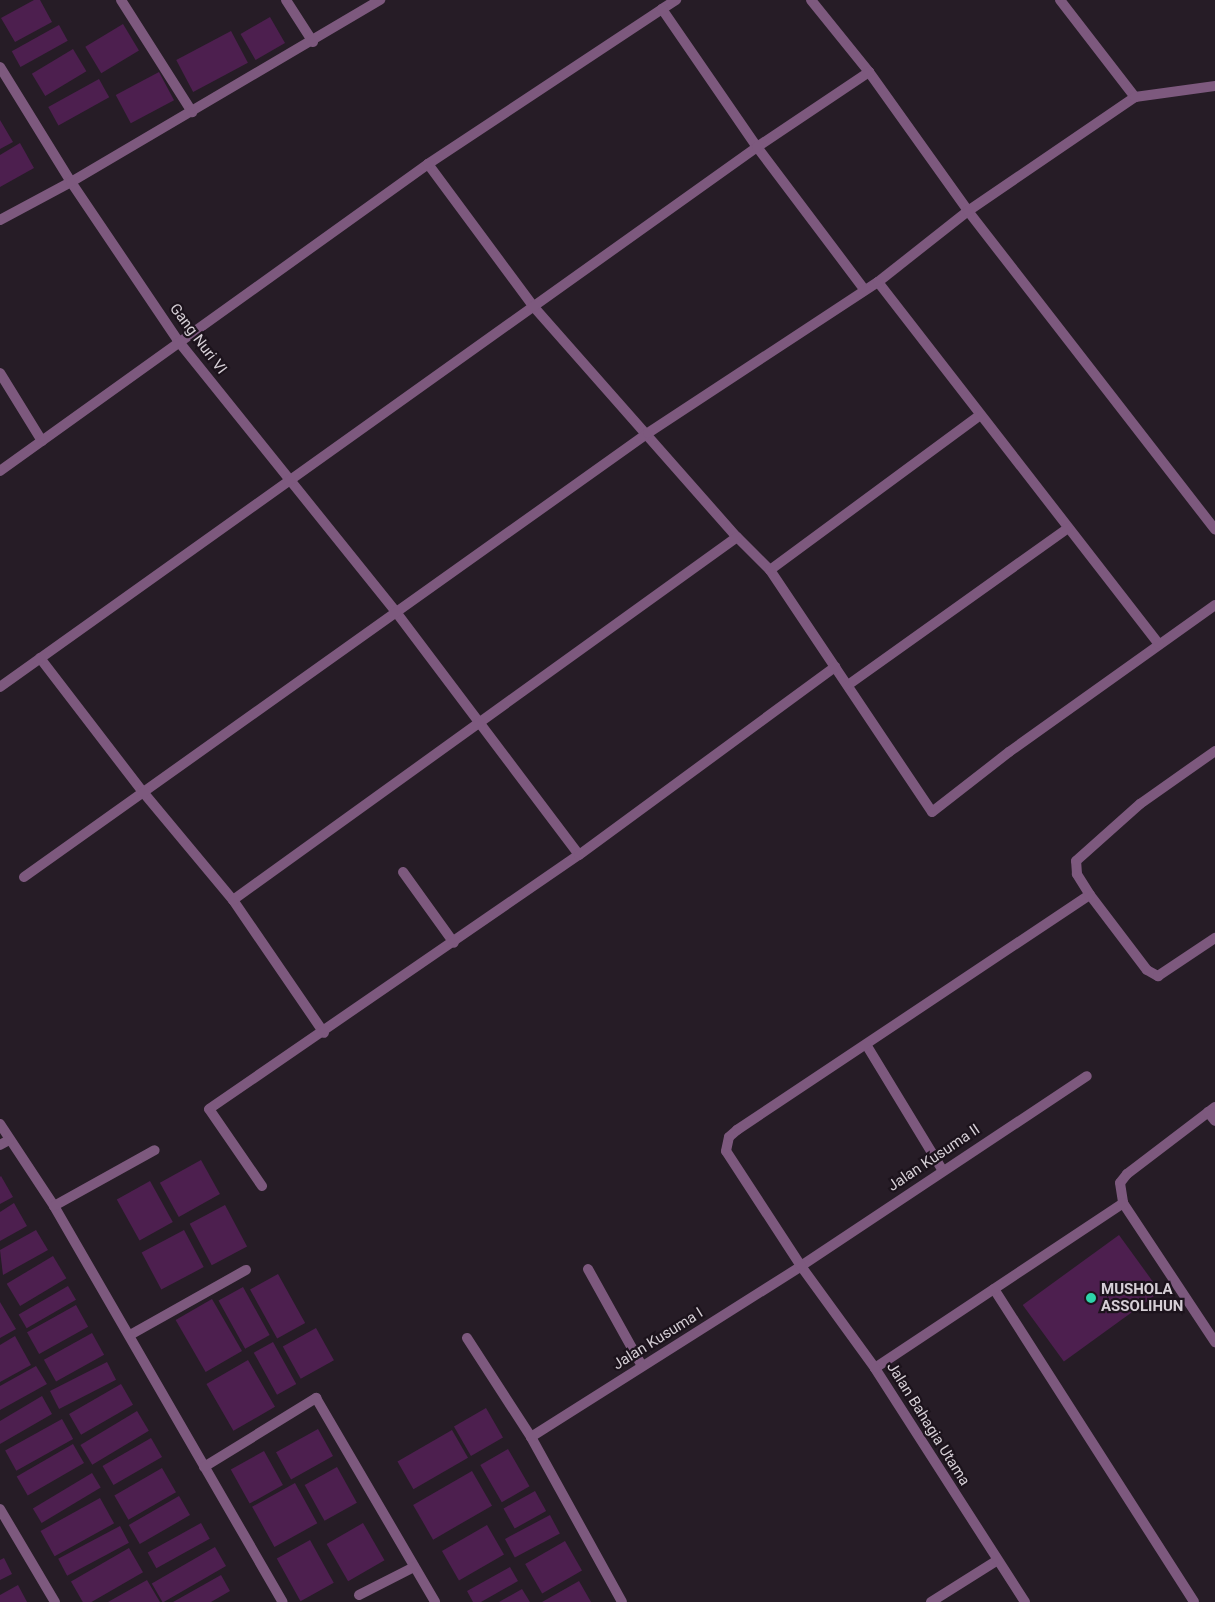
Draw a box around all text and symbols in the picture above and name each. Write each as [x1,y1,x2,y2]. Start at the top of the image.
street label: Gang Nuri VI [166,300,230,378]
street label: Jalan Kusuma II [885,1121,983,1195]
place label: MUSHOLA ASSOLIHUN [1101,1280,1183,1315]
marker: MUSHOLA ASSOLIHUN [1085,1292,1097,1304]
street label: Jalan Kusuma I [610,1304,706,1374]
street label: Jalan Bahagia Utama [883,1359,973,1489]

